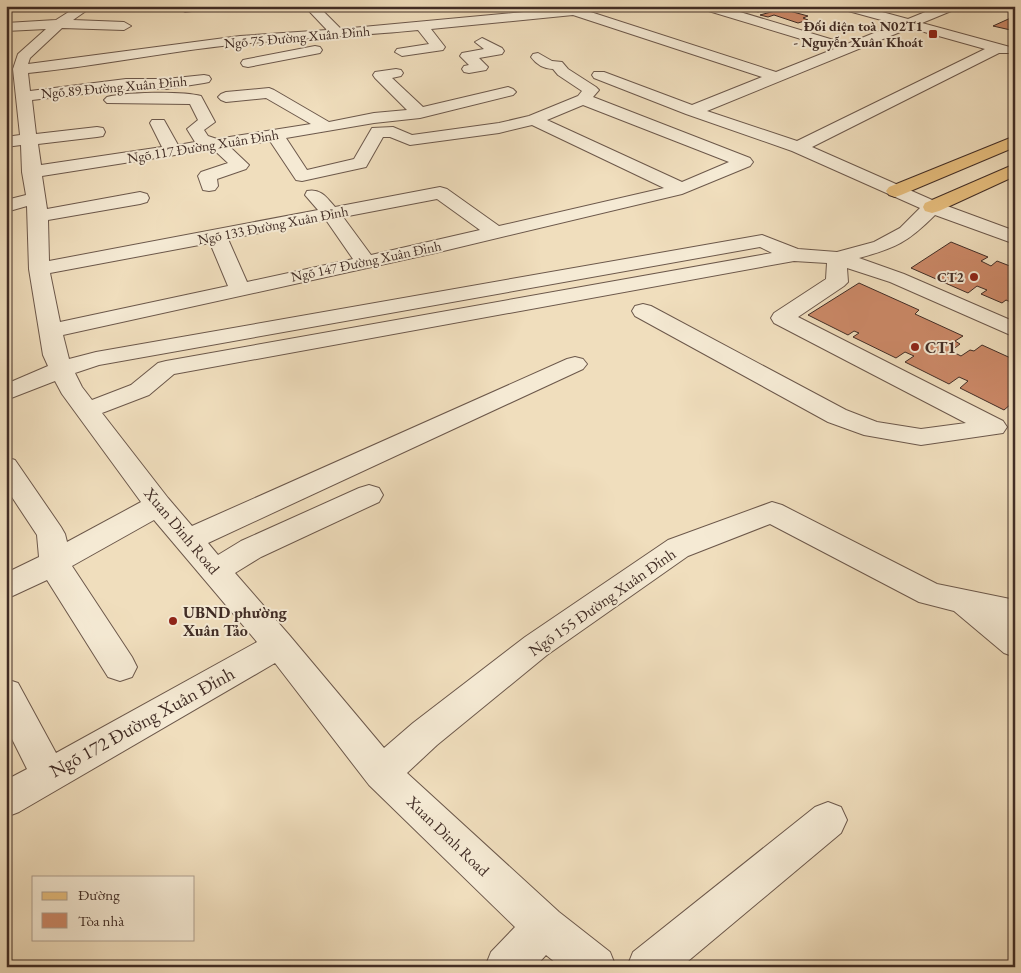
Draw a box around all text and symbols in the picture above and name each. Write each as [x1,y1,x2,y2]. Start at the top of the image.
place label: Đối diện toà N02T1 - Nguyễn Xuân Khoát [793,17,924,51]
street label: Ngõ 75 Đường Xuân Đỉnh [223,22,371,52]
marker: Đối diện toà N02T1 - Nguyễn Xuân Khoát [927,28,939,40]
street label: Ngõ 89 Đường Xuân Đỉnh [40,72,188,102]
street label: Ngõ 117 Đường Xuân Đỉnh [126,125,280,167]
street label: Ngõ 133 Đường Xuân Đỉnh [196,202,350,248]
street label: Ngõ 147 Đường Xuân Đỉnh [289,236,443,286]
place label: CT2 [937,268,965,286]
marker: CT2 [968,271,980,283]
place label: CT1 [925,337,956,358]
marker: CT1 [909,341,921,353]
street label: Xuan Dinh Road [139,482,225,579]
street label: Ngõ 155 Đường Xuân Đỉnh [524,543,680,661]
place label: UBND phường Xuân Tảo [182,602,288,641]
marker: UBND phường Xuân Tảo [167,615,179,627]
street label: Ngõ 172 Đường Xuân Đỉnh [45,661,239,783]
street label: Xuan Dinh Road [401,791,494,881]
legend [32,876,195,940]
text: Đường [78,885,120,904]
text: Tòa nhà [78,911,124,930]

